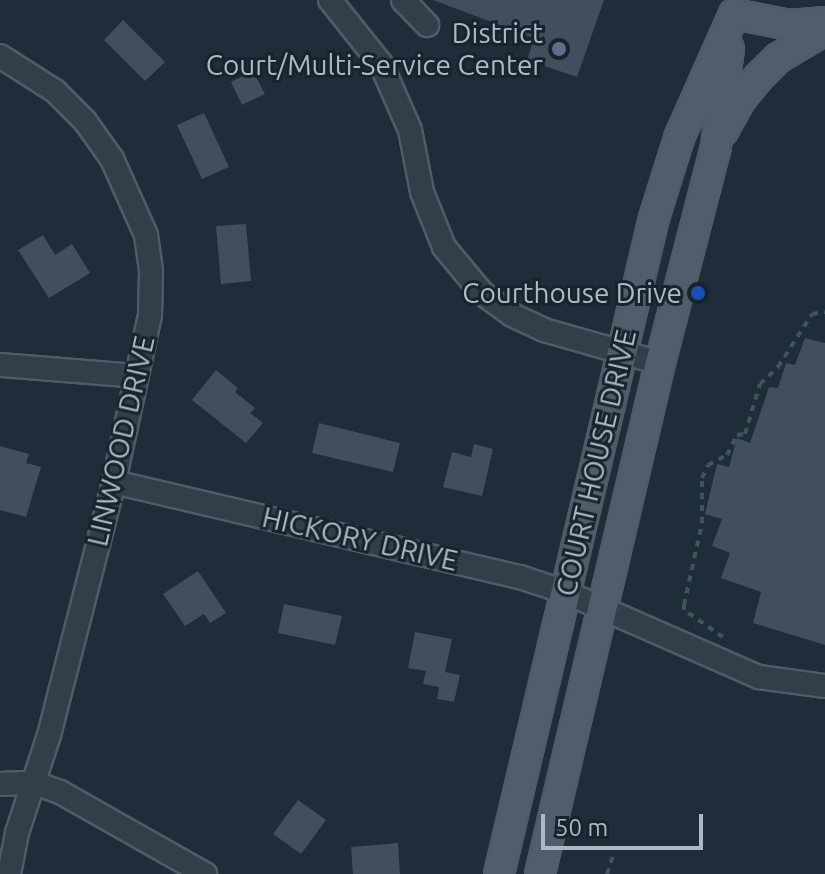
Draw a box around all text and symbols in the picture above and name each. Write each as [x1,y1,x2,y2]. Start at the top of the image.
place label: District Court/Multi-Service Center [206,16,543,82]
marker: District Court/Multi-Service Center [550,40,568,58]
place label: Courthouse Drive [462,276,682,310]
marker: Courthouse Drive [689,284,707,302]
street label: COURT HOUSE DRIVE [549,327,643,599]
street label: LINWOOD DRIVE [80,333,162,549]
street label: HICKORY DRIVE [259,500,461,578]
scale bar [545,798,707,848]
text: 50 m [555,814,608,841]

